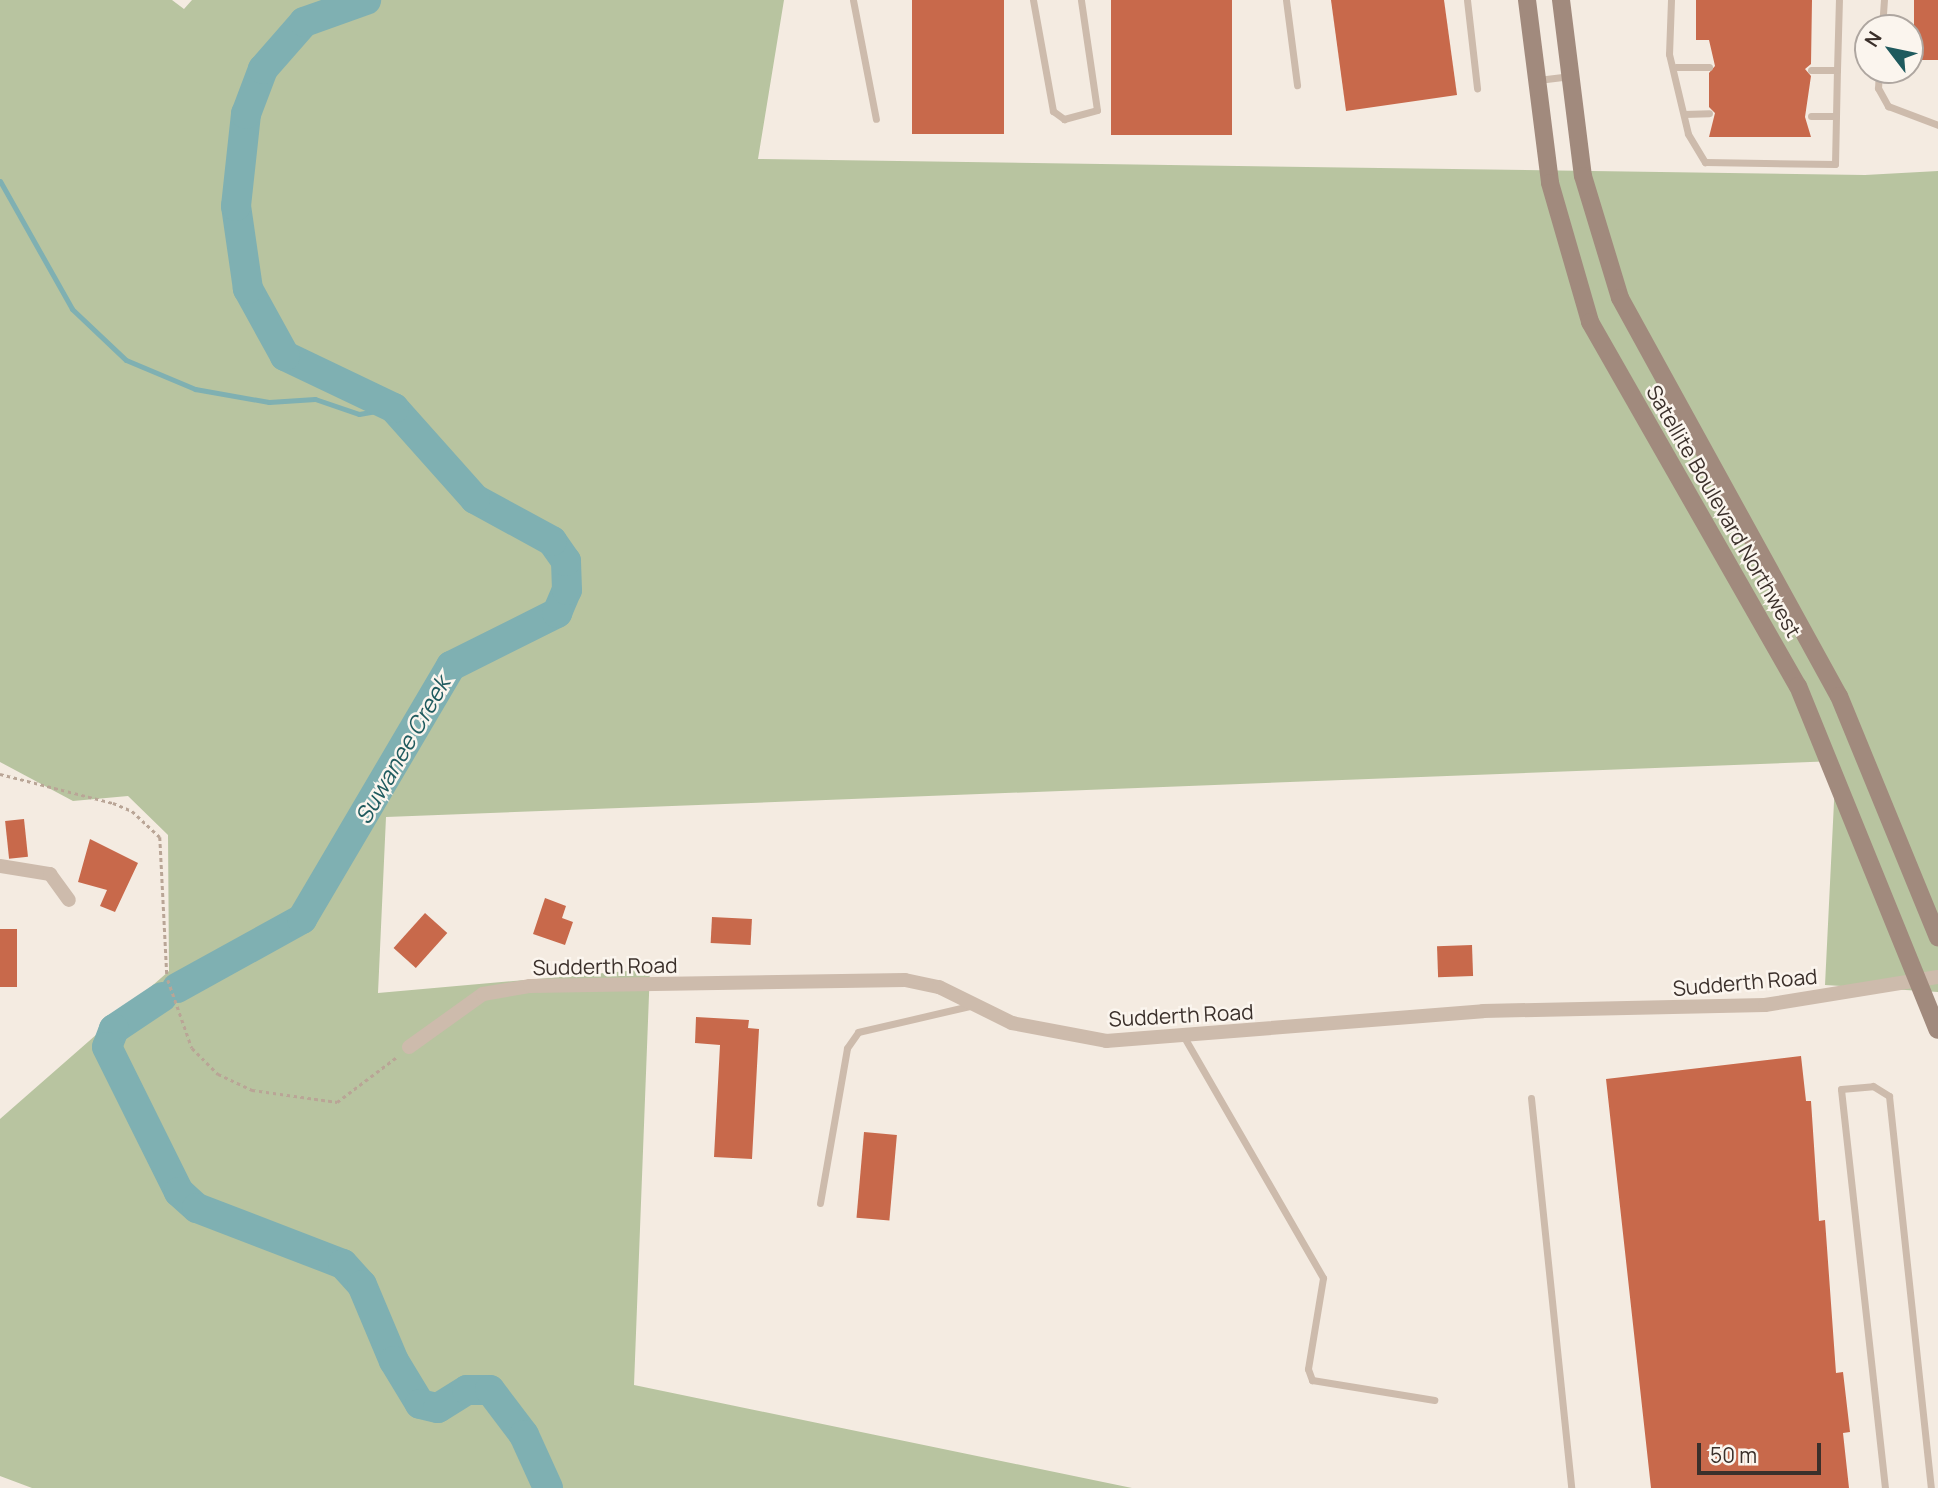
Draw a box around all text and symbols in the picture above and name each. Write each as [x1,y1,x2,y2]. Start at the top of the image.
north arrow [1854,14,1924,84]
text: N [1858,26,1888,52]
street label: Satellite Boulevard Northwest [1641,380,1807,642]
water label: Suwanee Creek [349,671,455,829]
street label: Sudderth Road [532,952,678,980]
street label: Sudderth Road [1672,963,1818,1001]
street label: Sudderth Road [1108,999,1254,1031]
scale bar [1700,1428,1824,1472]
text: 50 m [1710,1441,1757,1469]

